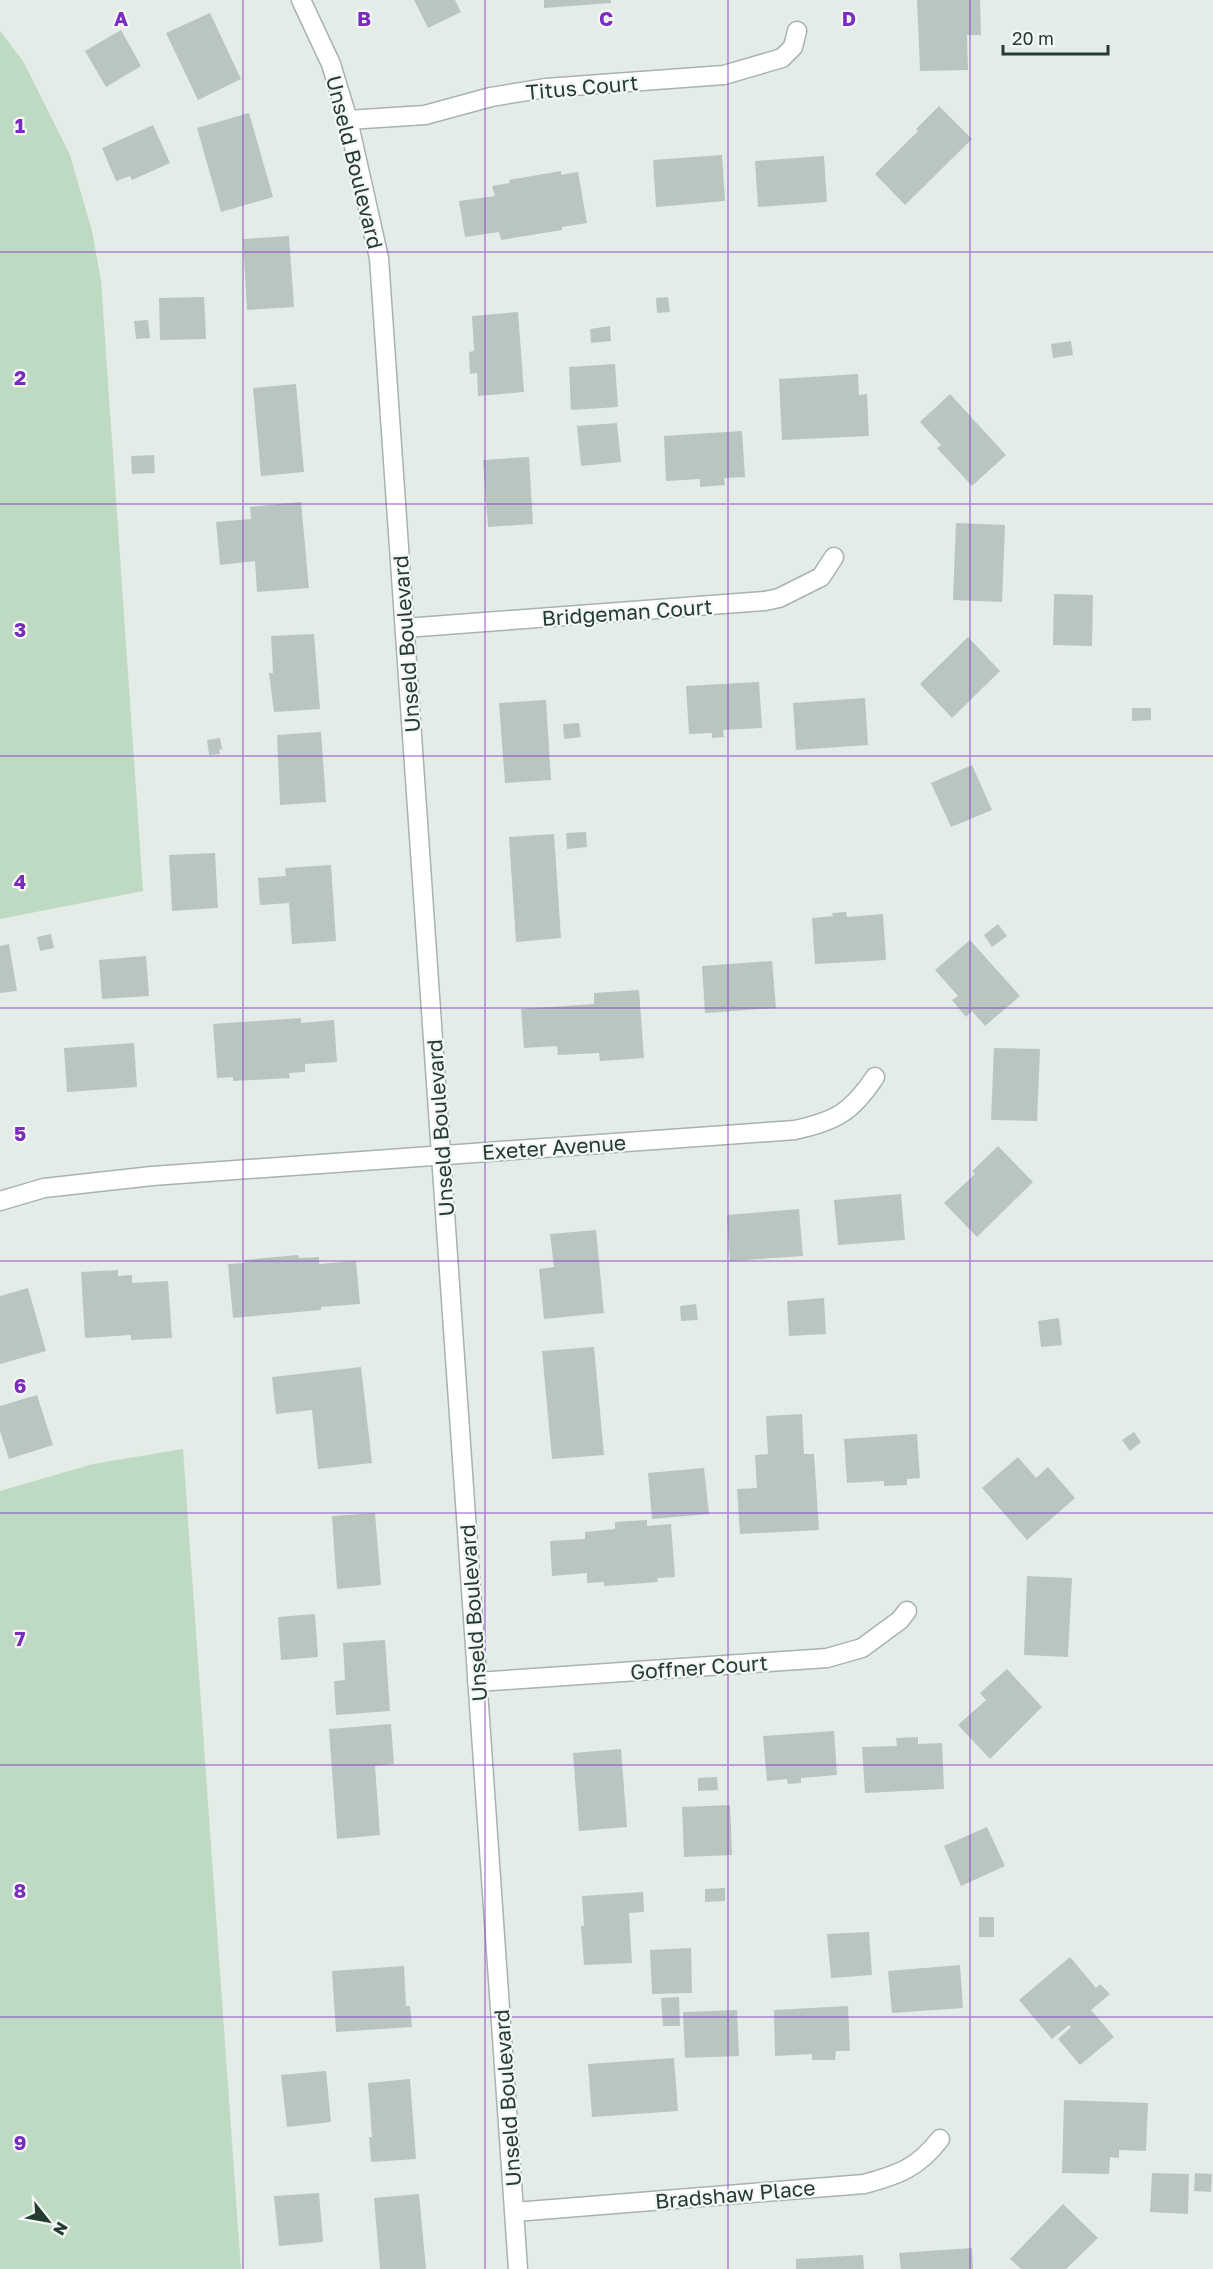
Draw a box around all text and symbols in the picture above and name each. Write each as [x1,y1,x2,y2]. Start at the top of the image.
text: A [114,6,128,30]
text: B [357,6,371,30]
text: C [599,6,613,30]
text: D [842,6,856,30]
scale bar [1003,18,1108,56]
text: 20 m [1012,27,1054,49]
street label: Titus Court [525,69,639,105]
street label: Unseld Boulevard [321,73,389,251]
text: 1 [15,113,25,137]
text: 2 [14,365,26,389]
street label: Unseld Boulevard [387,554,425,734]
street label: Bridgeman Court [541,593,713,631]
text: 3 [14,617,26,641]
text: 4 [14,869,26,893]
street label: Unseld Boulevard [421,1038,459,1218]
text: 5 [14,1121,26,1145]
street label: Exeter Avenue [481,1129,627,1165]
text: 6 [14,1373,26,1397]
street label: Unseld Boulevard [454,1523,492,1703]
text: 7 [15,1626,26,1650]
street label: Goffner Court [629,1649,769,1685]
text: 8 [14,1878,26,1902]
street label: Unseld Boulevard [488,2008,526,2188]
text: 9 [14,2130,26,2154]
street label: Bradshaw Place [654,2174,816,2214]
north arrow [18,2191,78,2251]
text: N [49,2218,73,2239]

